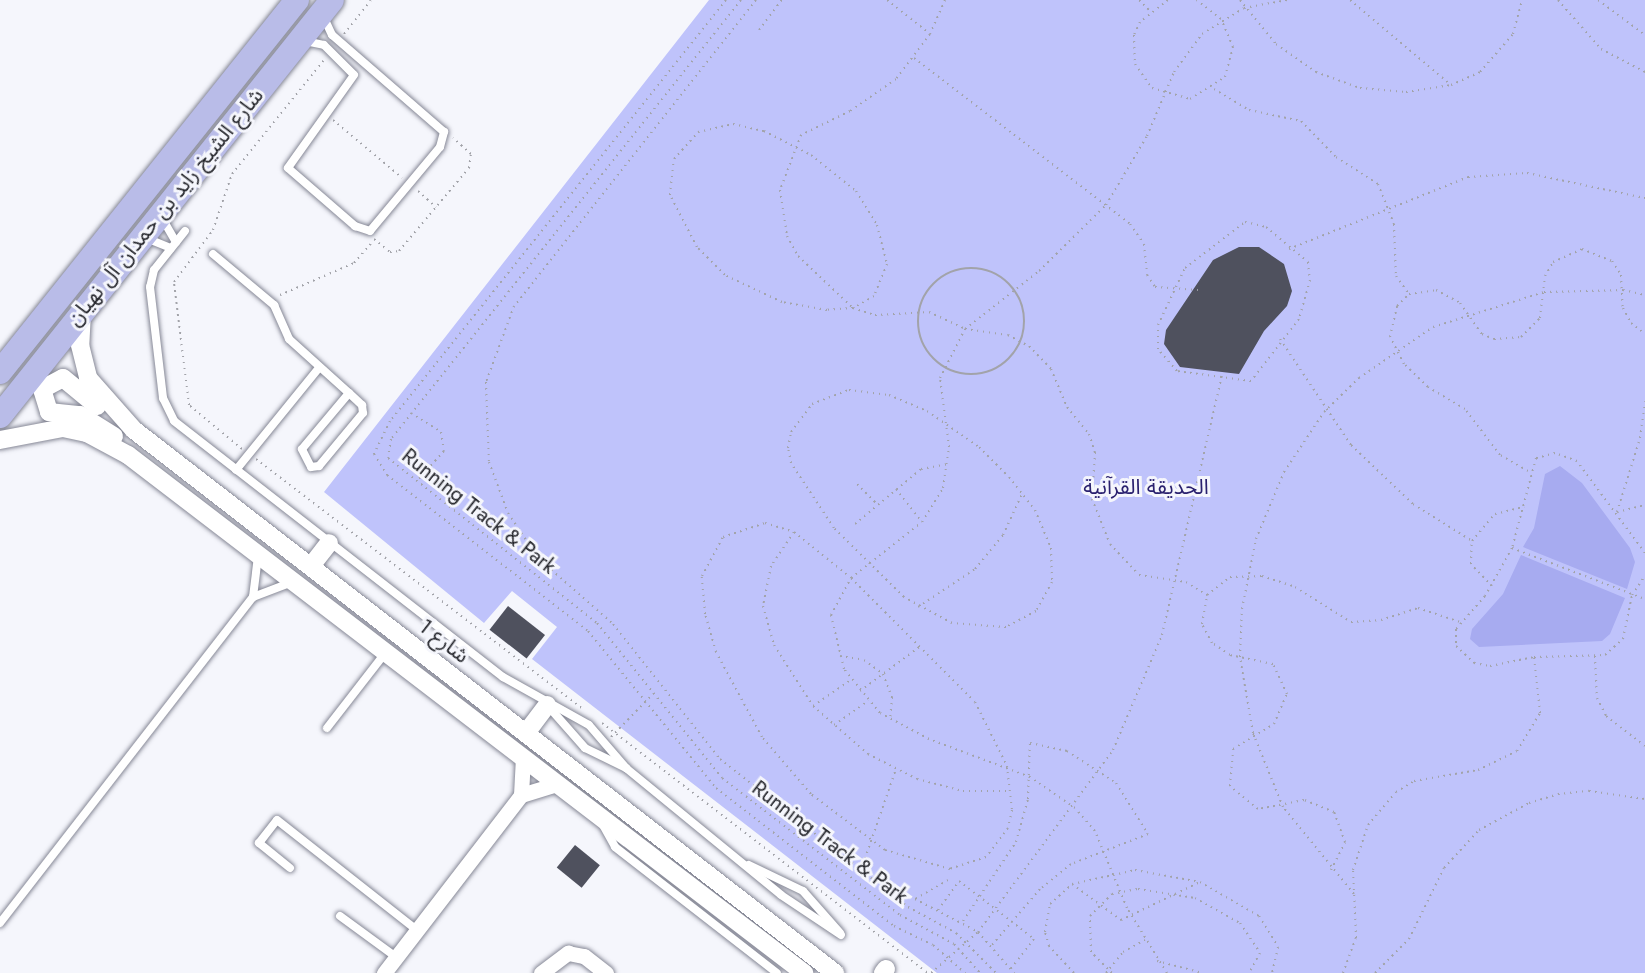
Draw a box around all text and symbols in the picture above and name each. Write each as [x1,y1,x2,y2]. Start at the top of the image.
street label: شارع الشيخ زايد بن حمدان آل نهيان [61,83,269,331]
street label: Running Track & Park [397,443,561,579]
park label: الحديقة القرآنية [1083,474,1209,500]
street label: شارع 1 [414,614,474,668]
street label: Running Track & Park [747,775,913,909]

